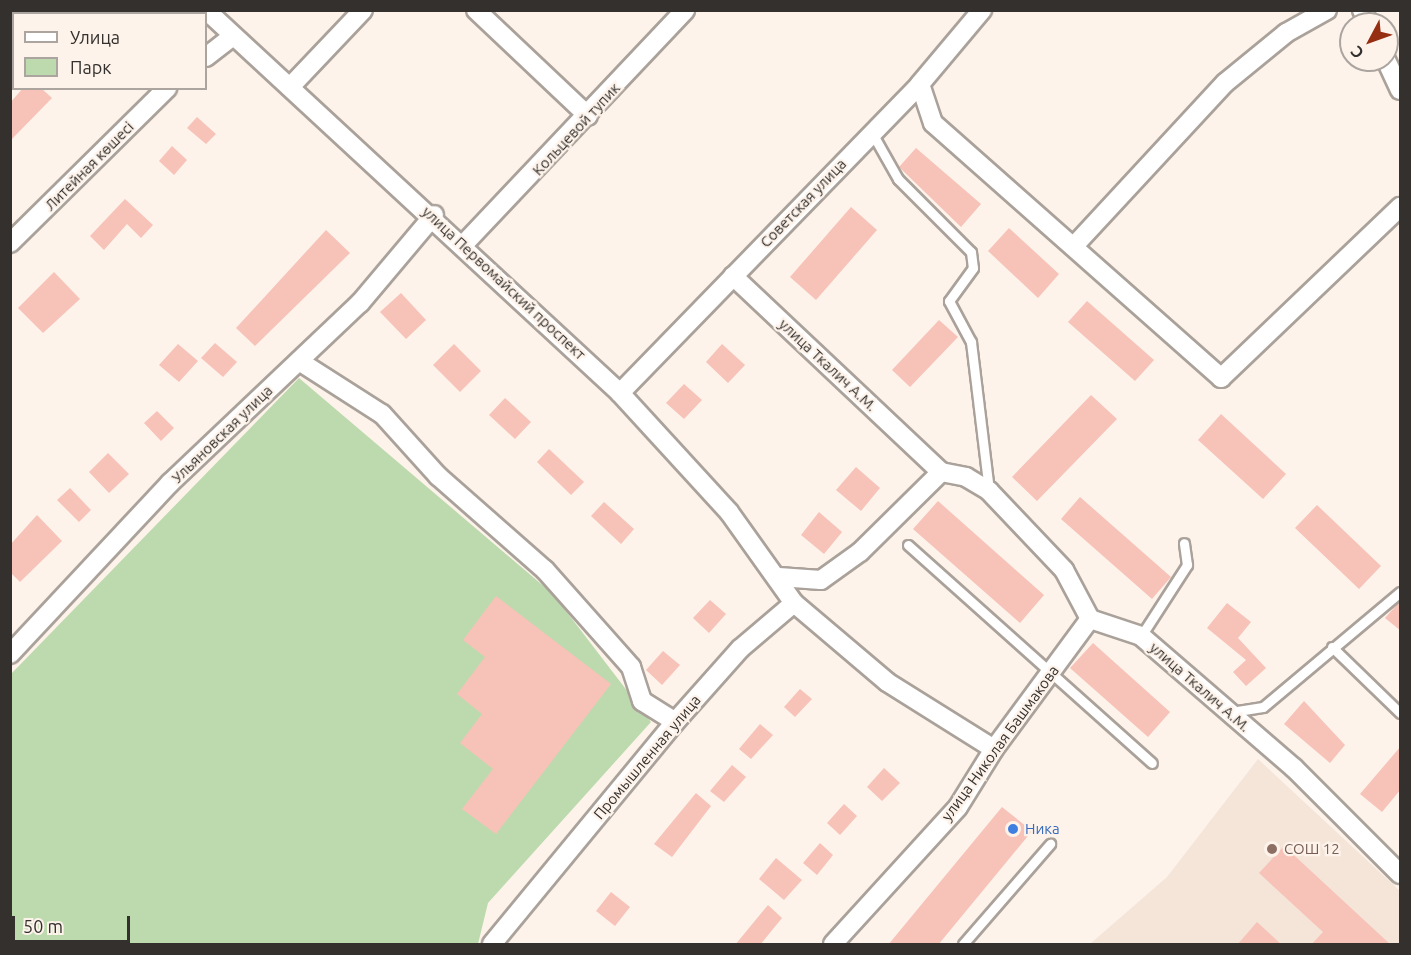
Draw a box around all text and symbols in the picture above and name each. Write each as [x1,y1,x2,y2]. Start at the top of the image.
legend [12,12,207,90]
north arrow [1339,12,1399,72]
text: Улица [70,27,120,47]
text: С [1347,43,1367,62]
text: Парк [70,57,111,77]
street label: Кольцевой тупик [528,79,624,179]
street label: Литейная көшесі [41,118,137,214]
street label: Советская улица [756,155,850,251]
street label: улица Первомайский проспект [419,202,589,364]
street label: улица Ткалич А.М. [775,315,881,415]
street label: Ульяновская улица [168,381,276,487]
street label: улица Ткалич А.М. [1146,638,1254,736]
street label: улица Николая Башмакова [937,662,1063,824]
street label: Промышленная улица [590,691,704,823]
place label: Ника [1025,820,1060,838]
marker: Ника [1006,822,1020,836]
place label: СОШ 12 [1284,840,1340,858]
marker: СОШ 12 [1265,842,1279,856]
scale bar [15,904,134,942]
text: 50 m [23,916,63,936]

